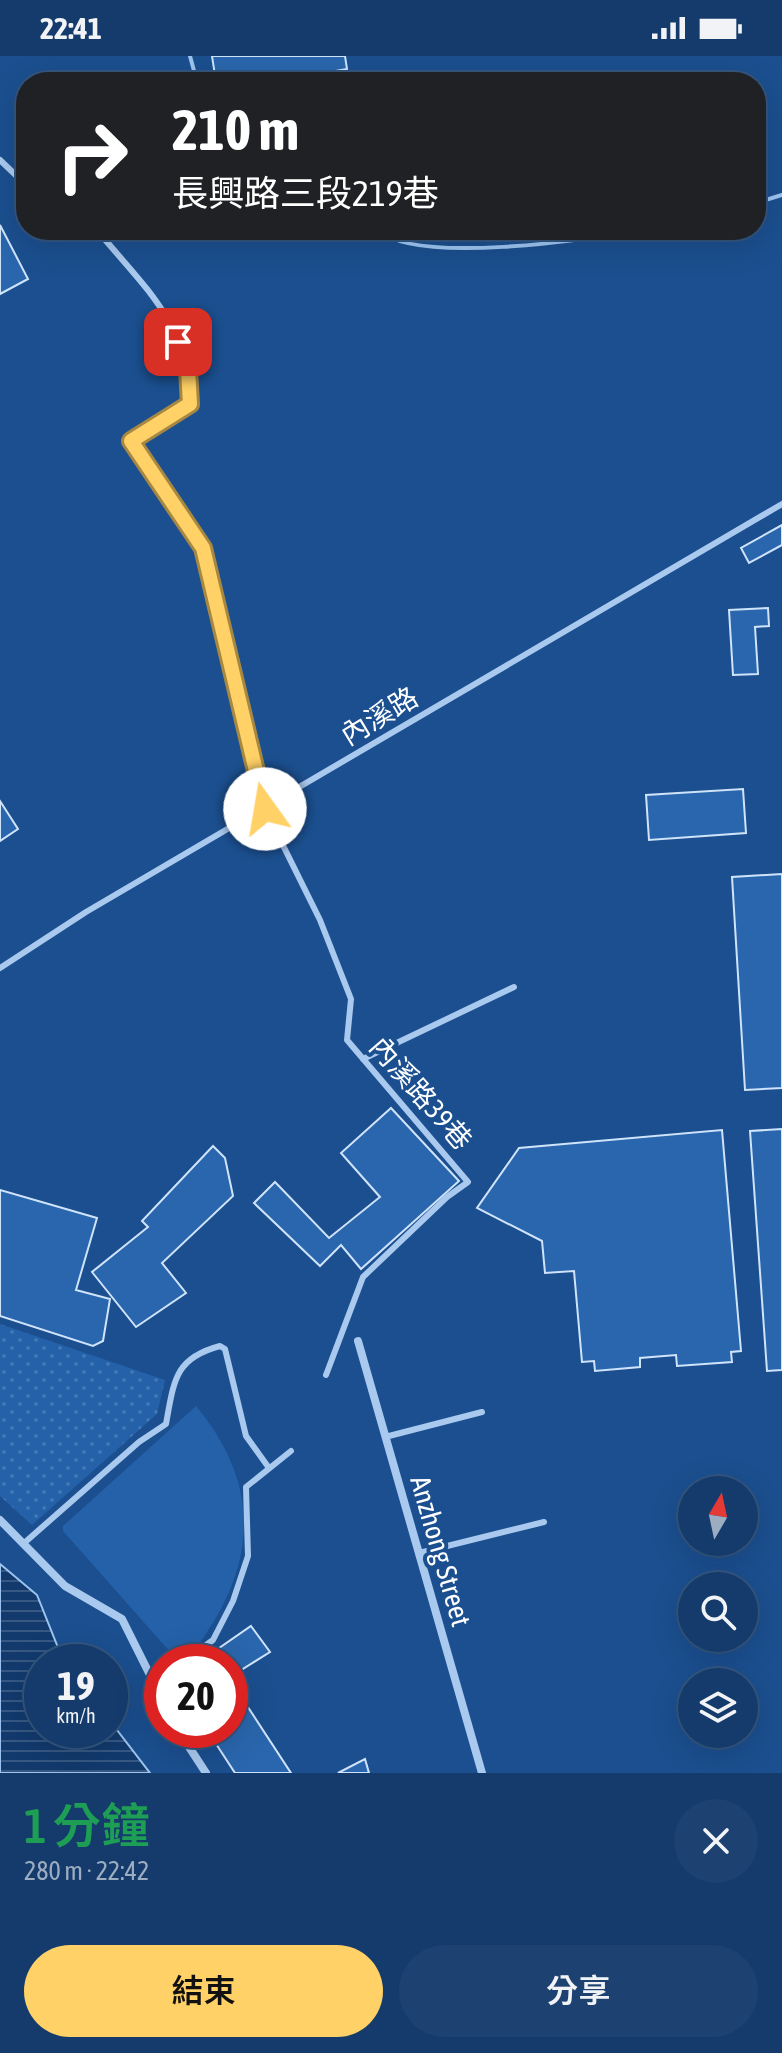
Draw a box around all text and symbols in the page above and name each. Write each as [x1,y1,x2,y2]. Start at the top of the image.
text: 22:41 [40,11,102,45]
text: 210 m [172,98,299,162]
icon: right [40,104,144,208]
text: 長興路三段219巷 [172,172,439,214]
pin [144,308,212,376]
icon: arrive [156,320,200,364]
street label: 內溪路 [335,681,423,751]
position arrow [223,767,307,851]
street label: 內溪路39巷 [364,1030,478,1156]
street label: Anzhong Street [404,1472,478,1630]
north arrow [678,1476,758,1556]
map controls [678,1476,758,1748]
button: search [678,1572,758,1652]
speed limit sign: 20 [144,1644,248,1748]
text: 19 [57,1663,95,1708]
button: layers [678,1668,758,1748]
text: km/h [56,1704,96,1727]
text: 1 分鐘 [24,1798,149,1853]
button: close [674,1799,758,1883]
text: 280 m · 22:42 [24,1856,149,1886]
button: 結束 [24,1945,383,2037]
button: 分享 [399,1945,758,2037]

